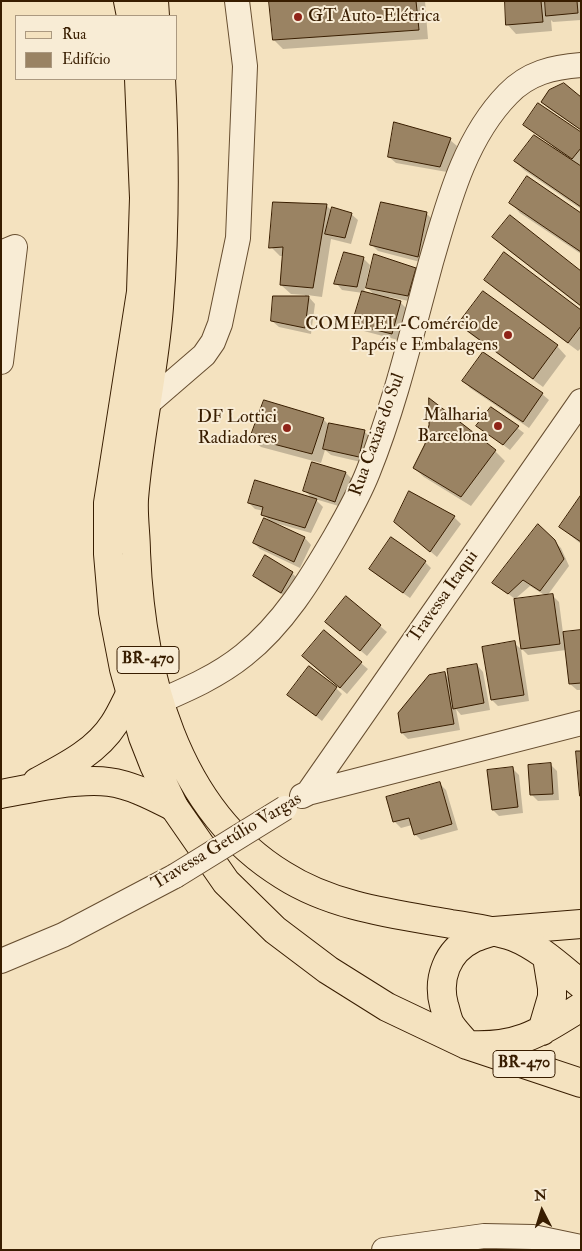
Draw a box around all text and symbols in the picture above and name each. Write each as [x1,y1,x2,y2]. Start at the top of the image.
place label: GT Auto-Elétrica [308,6,440,28]
marker: GT Auto-Elétrica [292,11,304,23]
legend [15,15,178,80]
text: Rua [62,25,87,44]
text: Edifício [62,50,110,69]
place label: COMEPEL-Comércio de Papéis e Embalagens [305,314,498,356]
marker: COMEPEL-Comércio de Papéis e Embalagens [502,329,514,341]
street label: Rua Caxias do Sul [346,371,410,499]
place label: Malharia Barcelona [418,405,488,448]
place label: DF Lottici Radiadores [197,407,277,449]
marker: Malharia Barcelona [492,420,504,432]
marker: DF Lottici Radiadores [281,422,293,434]
street label: Travessa Itaqui [404,547,484,647]
road number: BR-470 [117,646,179,674]
street label: Travessa Getúlio Vargas [148,789,306,895]
road number: BR-470 [493,1050,555,1078]
north arrow [517,1186,567,1236]
text: N [534,1187,548,1205]

